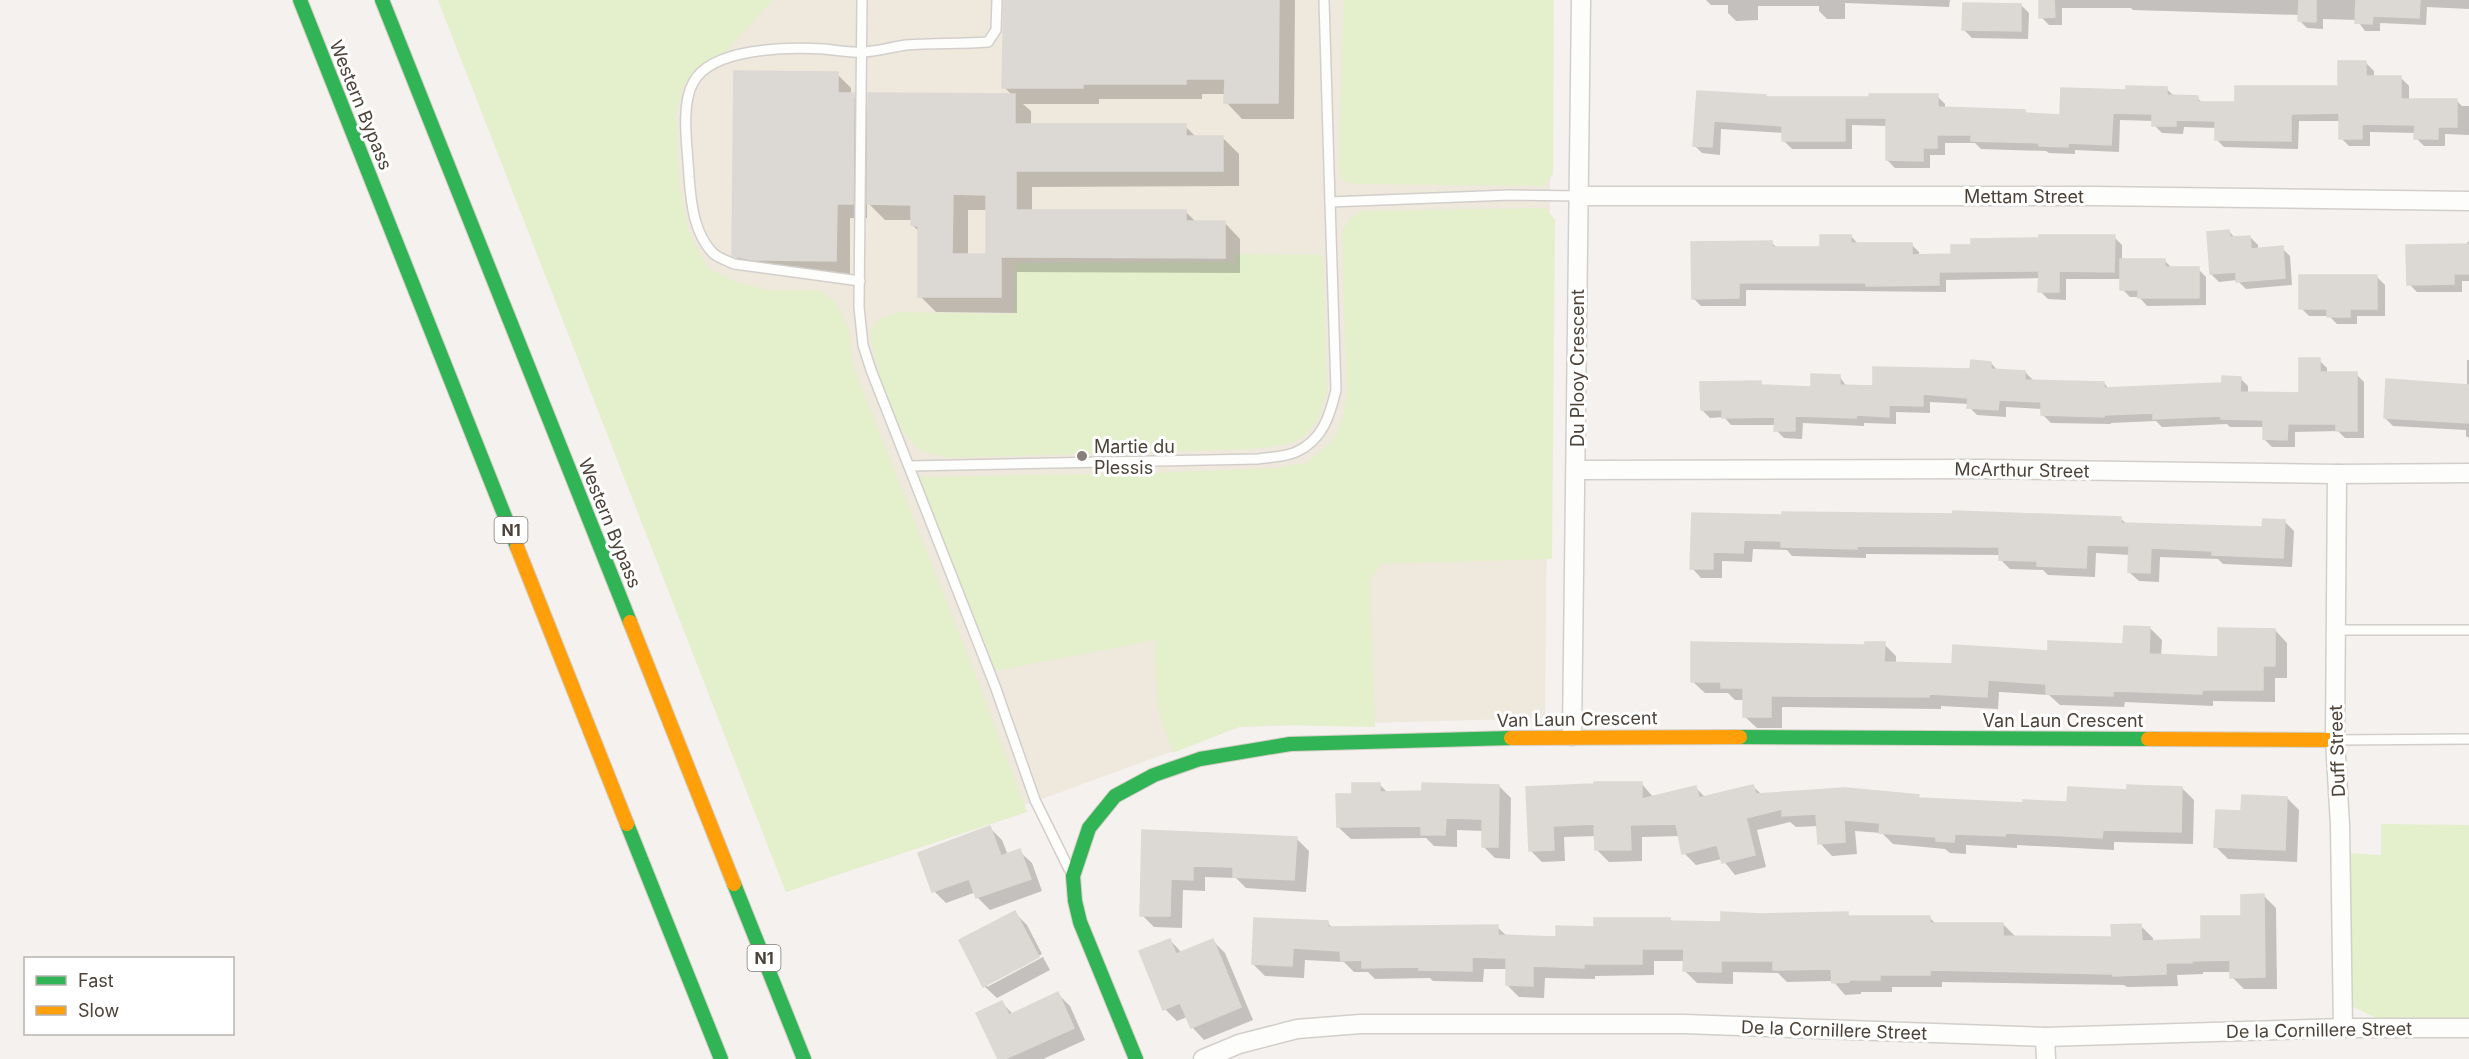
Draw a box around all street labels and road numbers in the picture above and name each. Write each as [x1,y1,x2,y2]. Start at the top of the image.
street label: Western Bypass [325,37,397,173]
street label: Mettam Street [1964,186,2084,207]
street label: Du Plooy Crescent [1567,289,1588,447]
street label: Western Bypass [574,455,646,591]
street label: McArthur Street [1954,458,2090,482]
road number: N1 [494,517,528,543]
street label: Duff Street [2325,704,2349,797]
street label: Van Laun Crescent [1496,707,1658,731]
street label: Van Laun Crescent [1983,710,2144,731]
road number: N1 [748,945,780,971]
street label: De la Cornillere Street [1741,1016,1927,1044]
street label: De la Cornillere Street [2226,1018,2412,1042]

